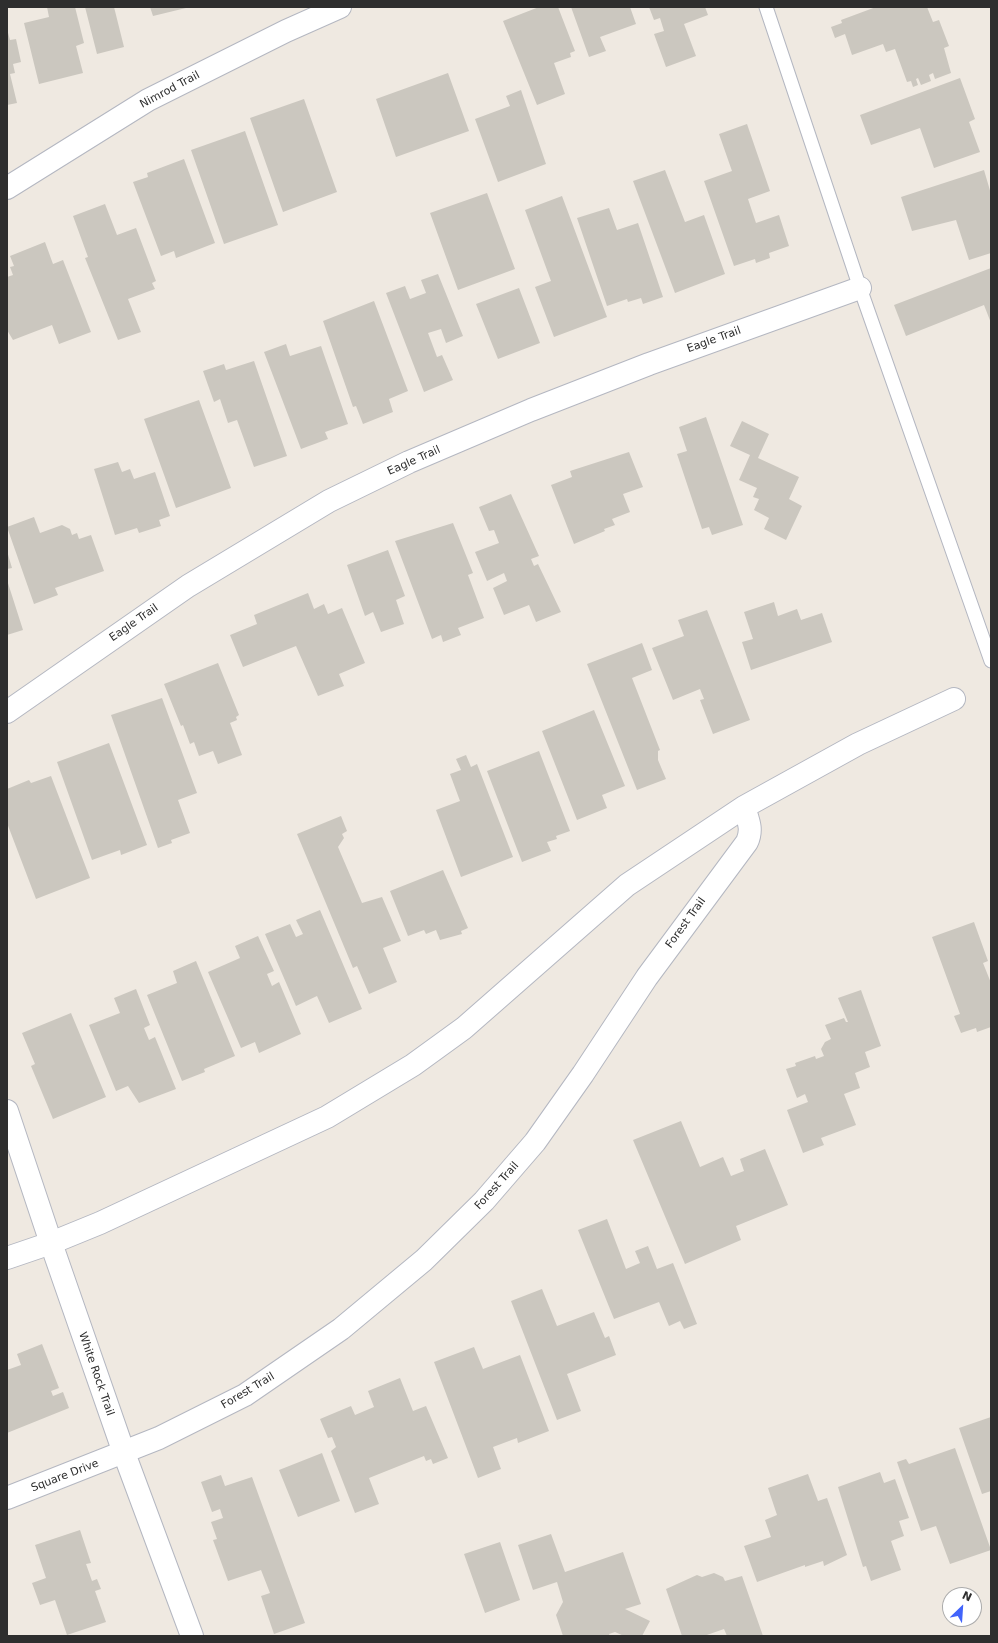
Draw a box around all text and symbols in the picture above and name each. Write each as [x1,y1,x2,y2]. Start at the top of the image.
street label: Nimrod Trail [138,69,202,111]
street label: Eagle Trail [685,324,743,356]
street label: Eagle Trail [386,443,442,479]
street label: Eagle Trail [107,601,161,645]
street label: Forest Trail [663,895,709,951]
street label: Forest Trail [472,1159,522,1213]
street label: White Rock Trail [75,1330,117,1418]
street label: Forest Trail [219,1370,277,1412]
street label: Square Drive [29,1457,101,1495]
north arrow [942,1587,982,1627]
text: N [960,1589,974,1604]

